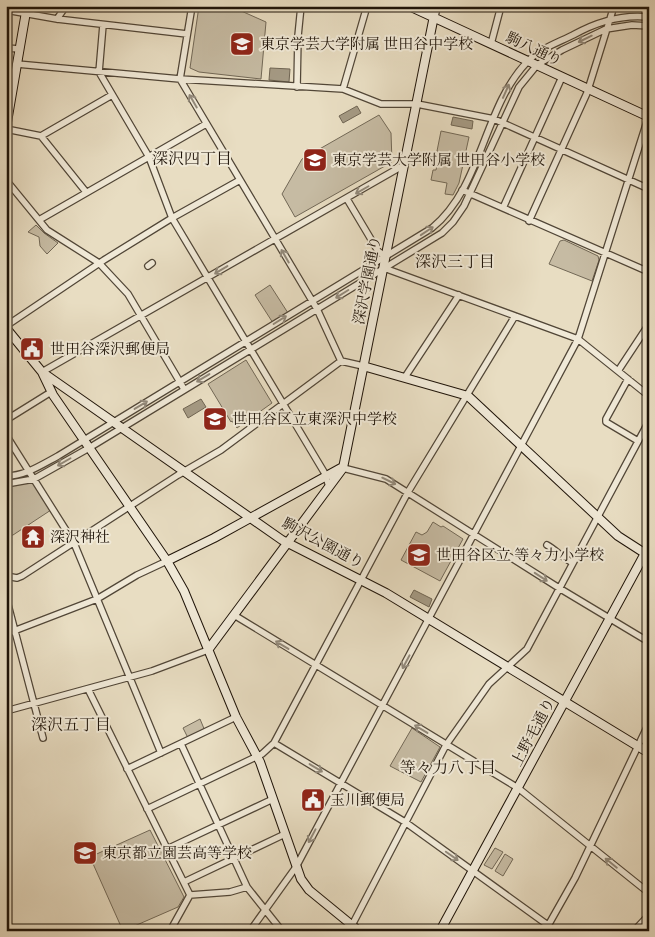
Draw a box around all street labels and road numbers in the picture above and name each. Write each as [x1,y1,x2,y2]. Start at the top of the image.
street label: 駒八通り [503,28,565,70]
street label: 深沢学園通り [350,234,384,326]
street label: 駒沢公園通り [279,514,367,572]
street label: 上野毛通り [507,695,559,769]

